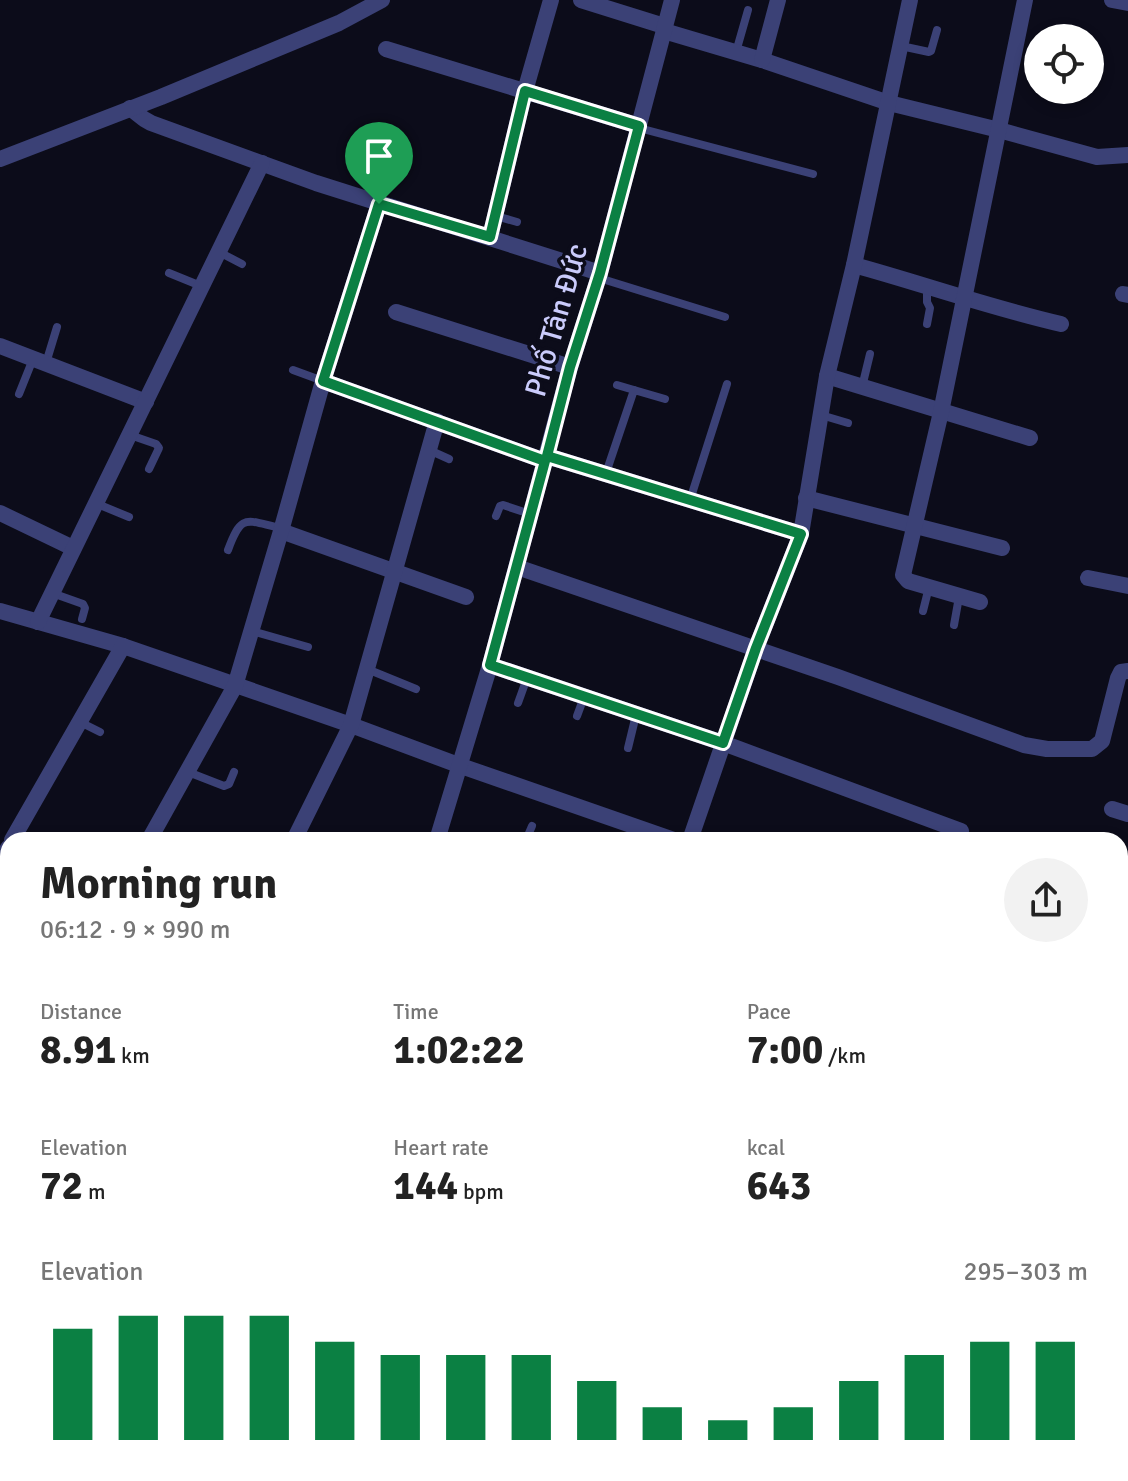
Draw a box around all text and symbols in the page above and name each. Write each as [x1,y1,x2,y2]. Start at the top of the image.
map controls [1024,24,1104,104]
button: locate [1024,24,1104,104]
pin [345,122,413,204]
icon: arrive [357,134,401,178]
street label: Phố Tân Đức [517,239,596,401]
text: Morning run [40,857,277,911]
button: share [1004,858,1088,942]
text: 06:12 · 9 × 990 m [40,914,231,946]
text: Distance [40,998,122,1025]
text: Time [393,998,439,1025]
text: Pace [747,998,791,1025]
text: 8.91 [40,1025,116,1075]
text: 1:02:22 [393,1025,525,1075]
text: 7:00 [747,1025,823,1075]
text: km [116,1042,150,1069]
text: /km [823,1042,866,1069]
text: Elevation [40,1134,128,1161]
text: Heart rate [393,1134,489,1161]
text: kcal [747,1134,785,1161]
text: 72 [40,1161,83,1211]
text: 144 [393,1161,458,1211]
text: 643 [747,1161,811,1211]
text: m [83,1178,106,1205]
text: bpm [458,1178,504,1205]
text: Elevation [40,1256,144,1288]
text: 295–303 m [964,1256,1088,1288]

